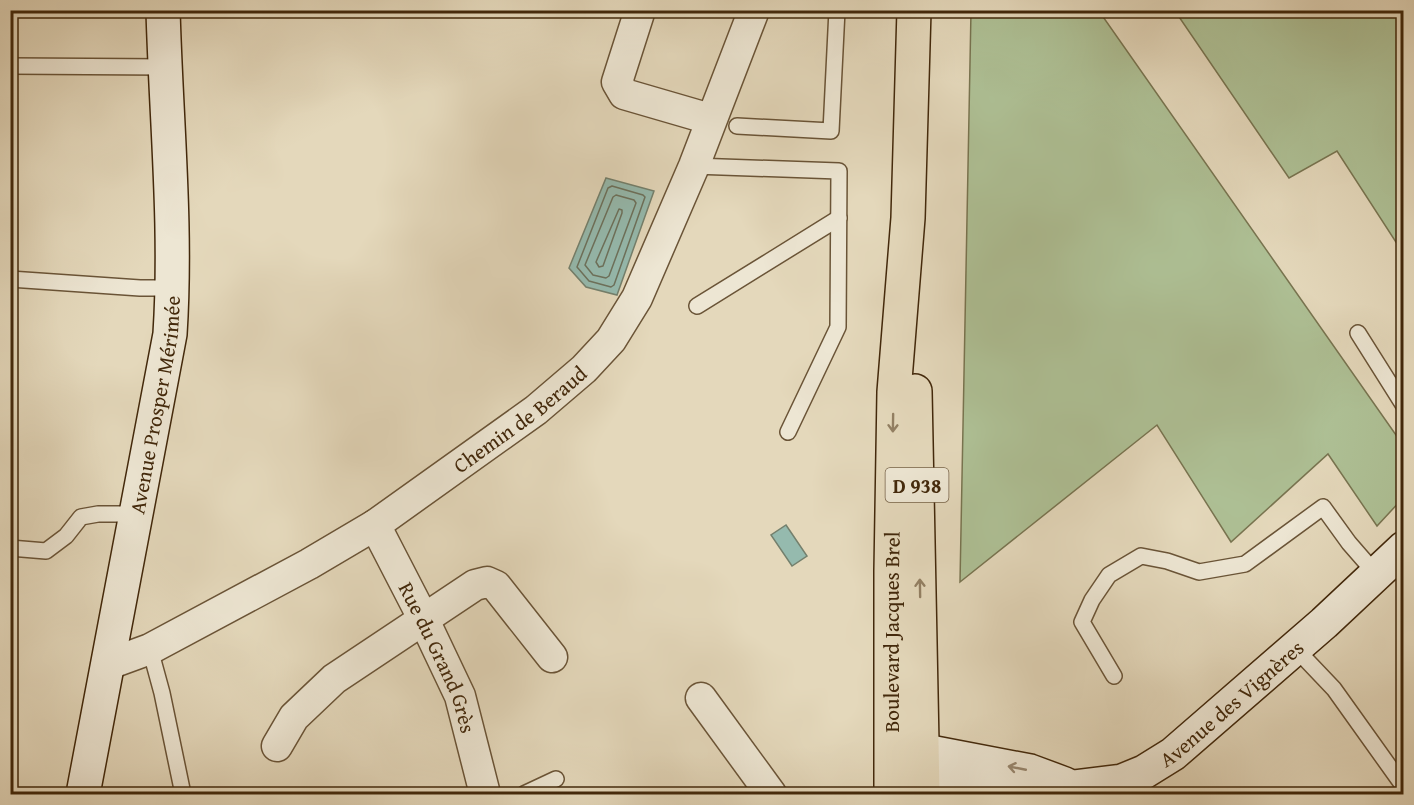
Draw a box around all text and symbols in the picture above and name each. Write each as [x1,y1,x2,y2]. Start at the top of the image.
street label: Avenue Prosper Mérimée [121,295,187,516]
street label: Chemin de Beraud [446,357,594,480]
one-way arrow [887,413,899,433]
road number: D 938 [886,468,948,502]
street label: Boulevard Jacques Brel [875,531,907,733]
street label: Rue du Grand Grès [391,576,484,736]
one-way arrow [914,579,926,599]
street label: Avenue des Vignères [1153,632,1310,774]
one-way arrow [1008,762,1028,773]

